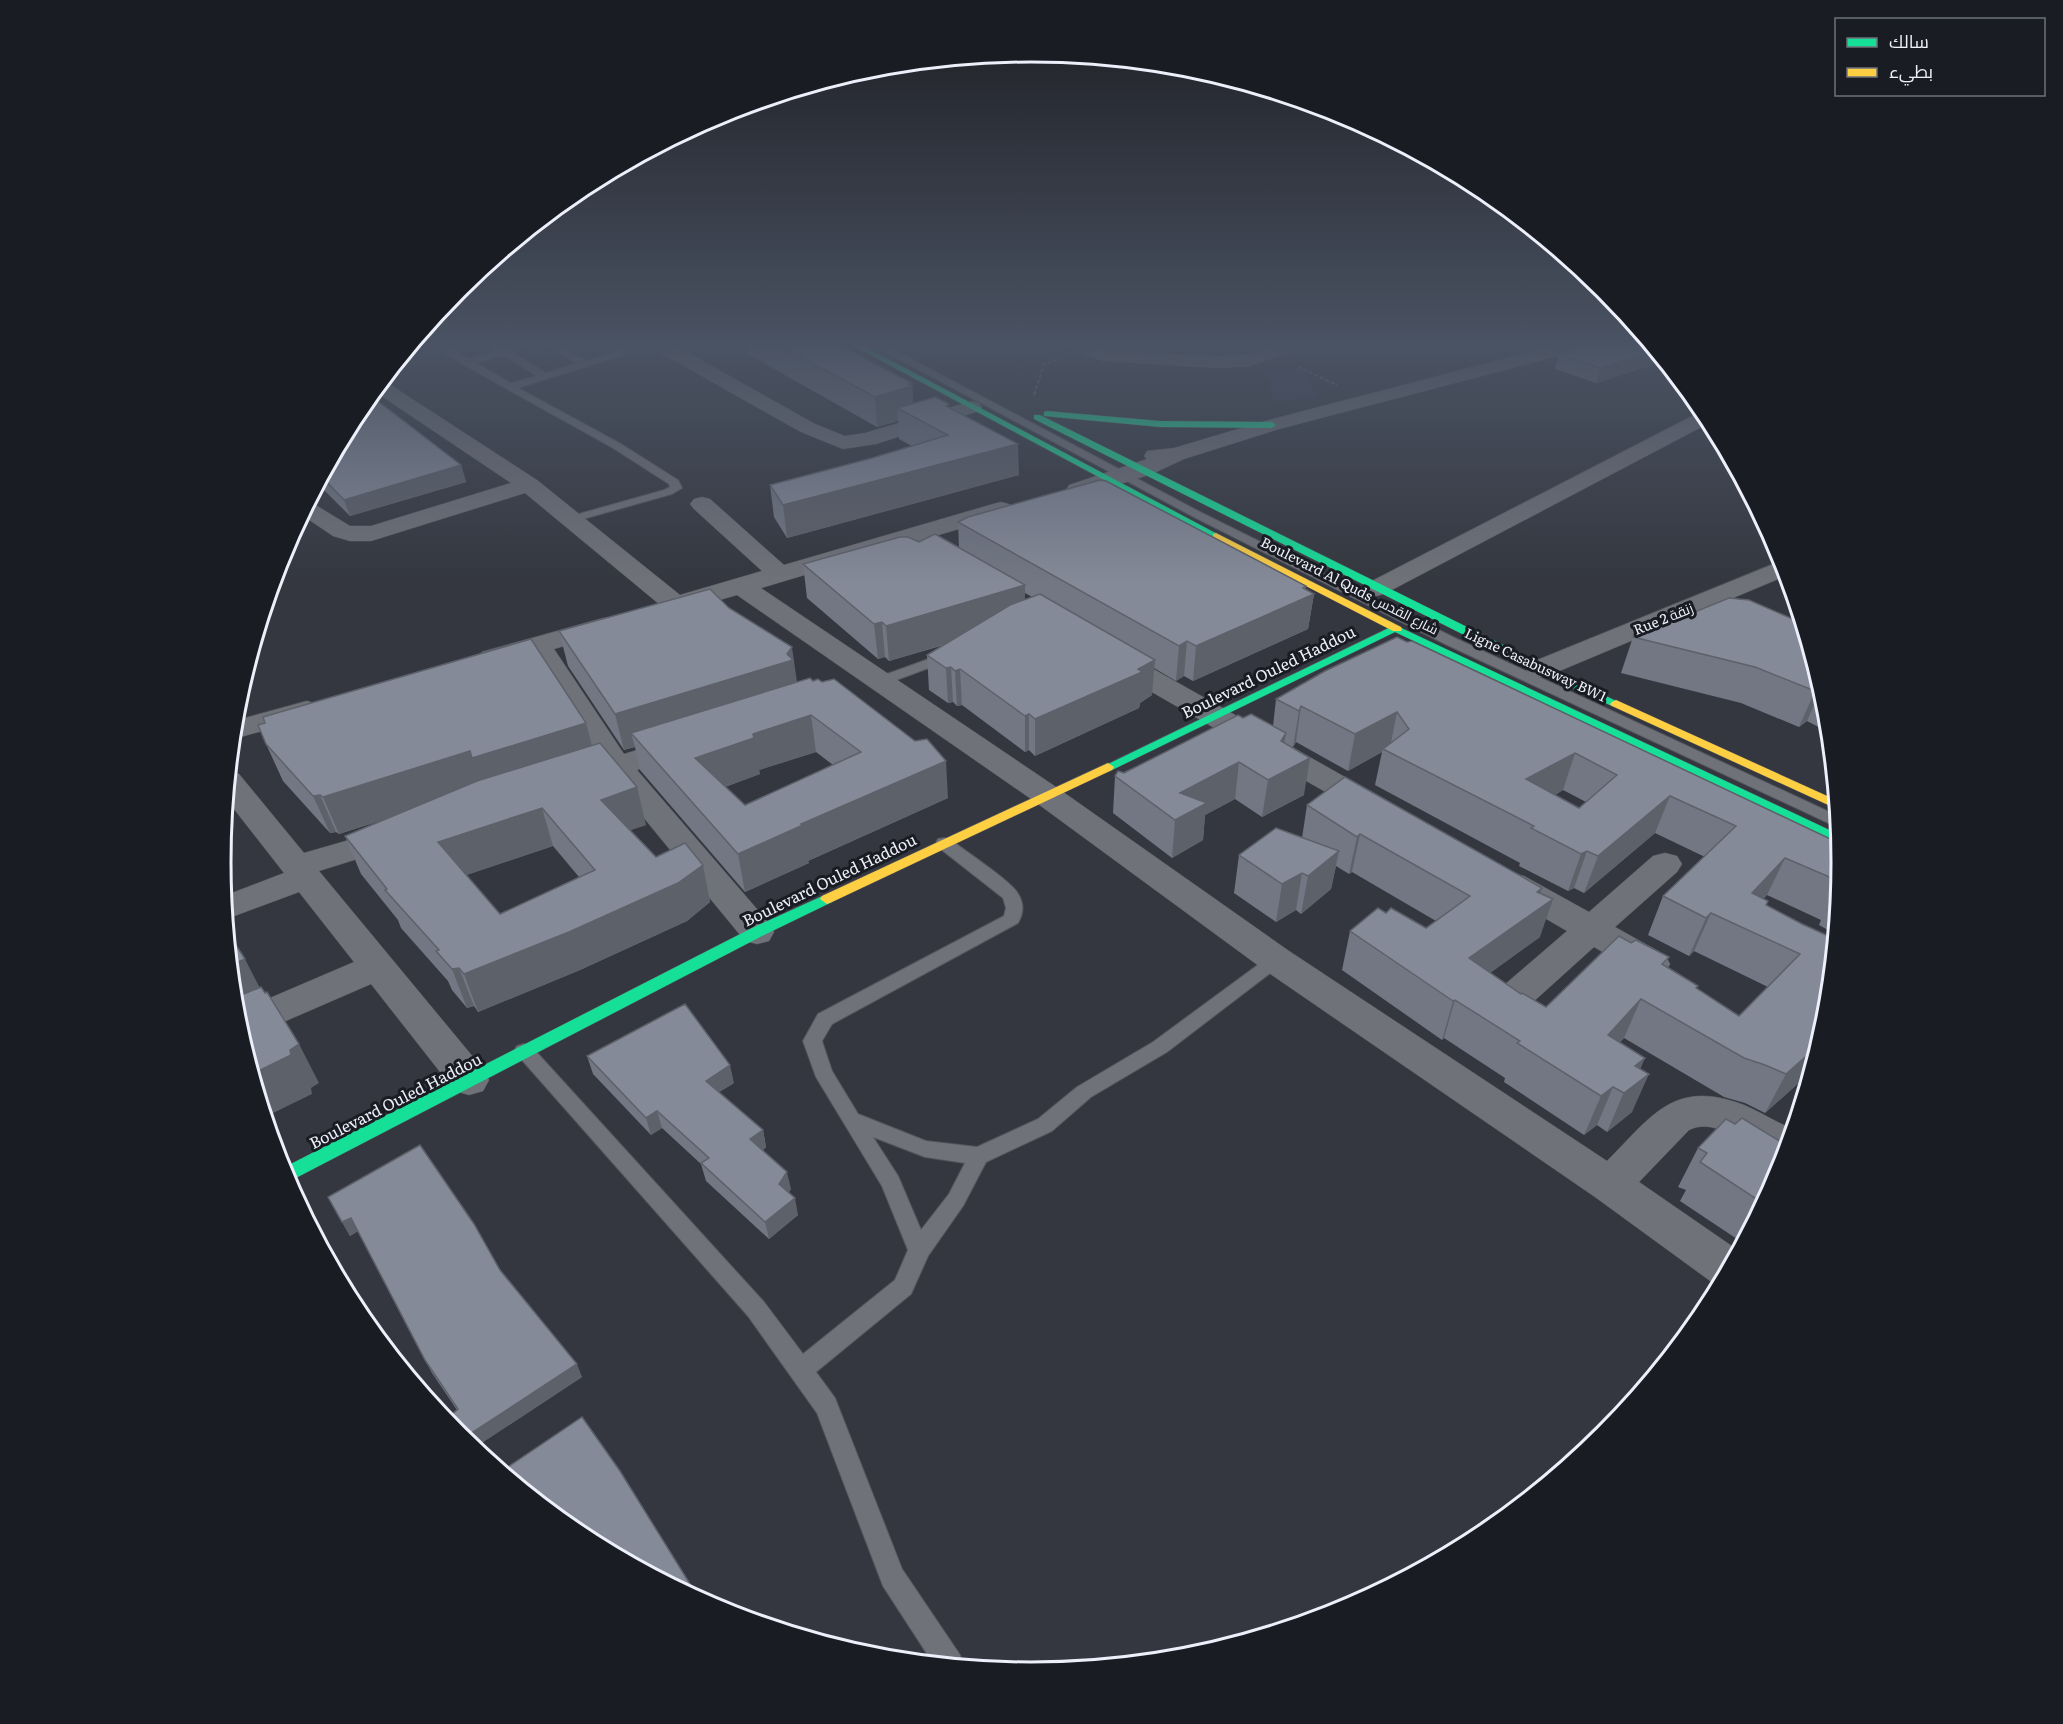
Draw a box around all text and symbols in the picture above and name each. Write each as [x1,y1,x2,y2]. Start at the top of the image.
legend [1835,18,2045,96]
text: سالك [1889,27,1929,54]
text: بطيء [1889,57,1933,86]
street label: Boulevard Al Quds شارع القدس [1258,531,1442,639]
street label: Rue 2 زنقة [1630,597,1696,639]
street label: Boulevard Ouled Haddou [1177,618,1359,724]
street label: Ligne Casabusway BW1 [1462,622,1610,706]
street label: Boulevard Ouled Haddou [738,826,920,932]
street label: Boulevard Ouled Haddou [305,1046,485,1154]

